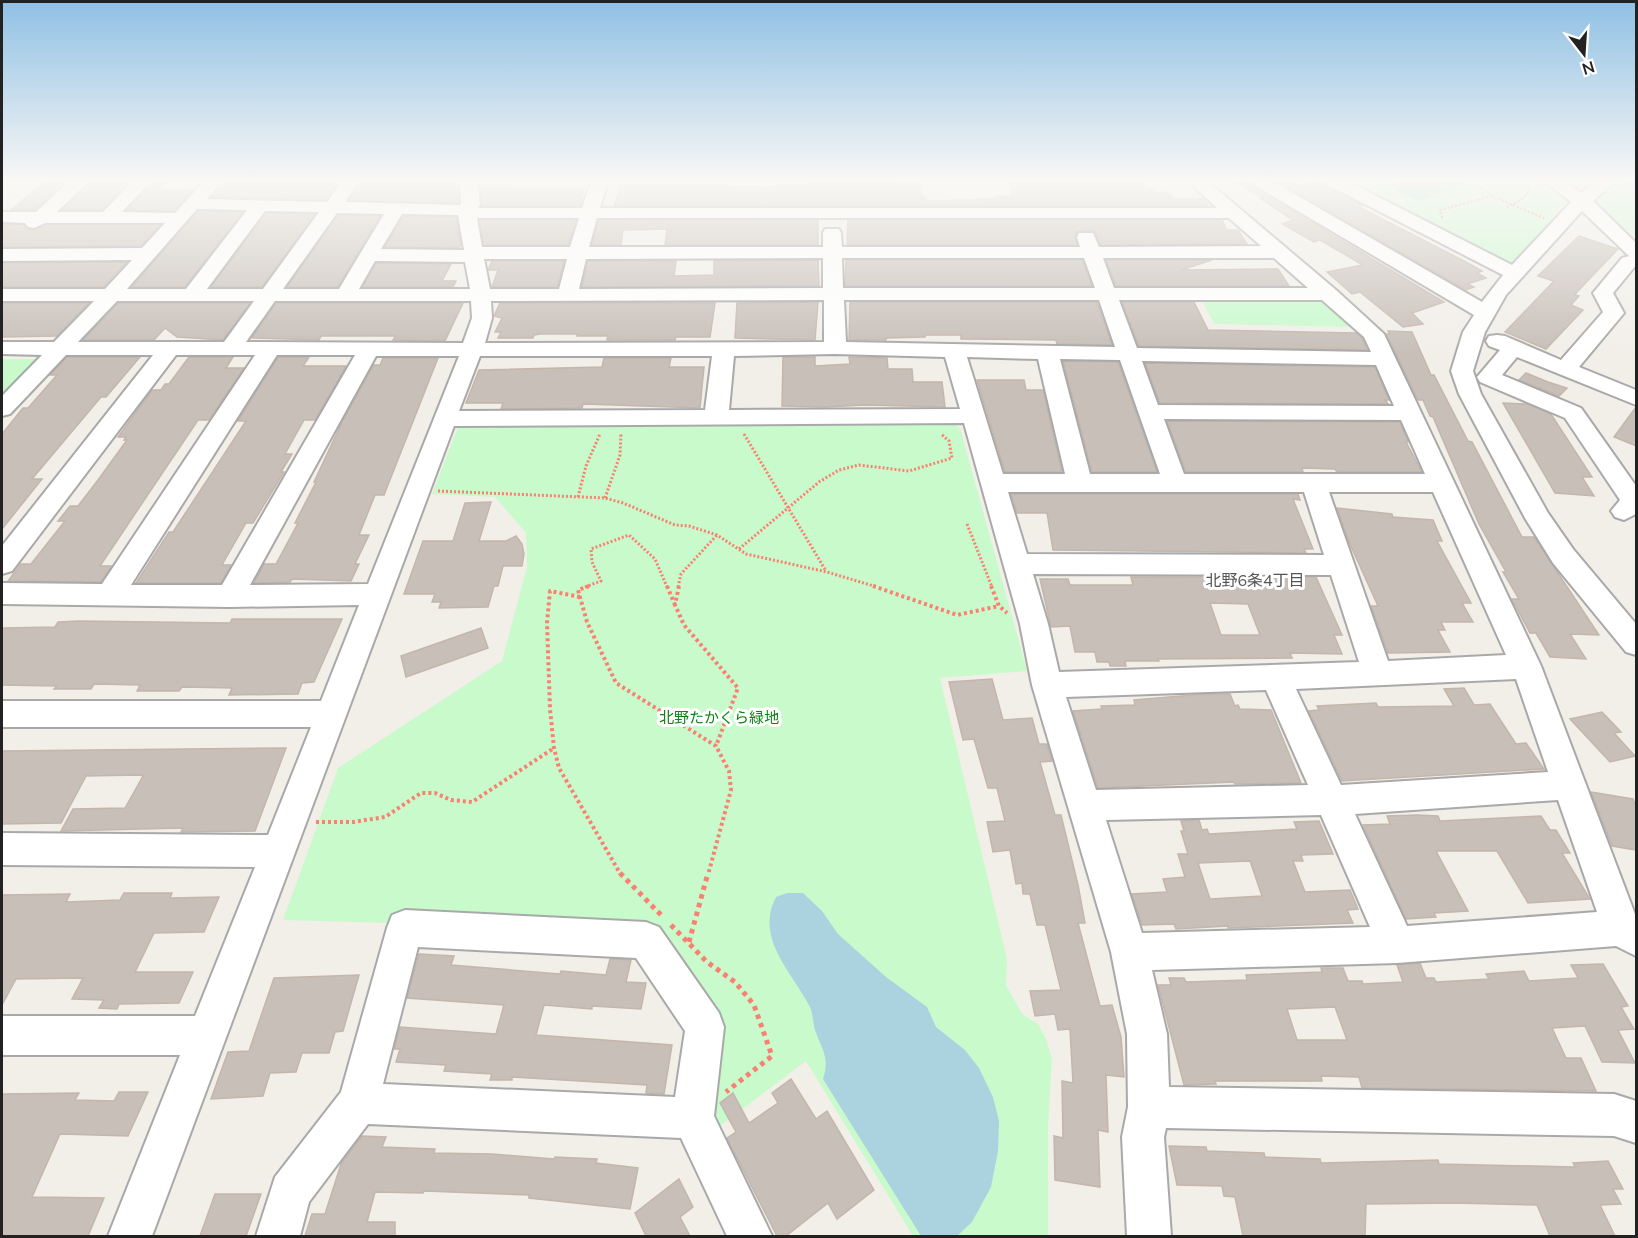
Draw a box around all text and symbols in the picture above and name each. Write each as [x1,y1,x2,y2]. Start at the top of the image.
north arrow [1554,24,1614,84]
text: N [1580,57,1597,80]
district label: 北野6条4丁目 [1205,570,1305,590]
park label: 北野たかくら緑地 [659,708,779,727]

